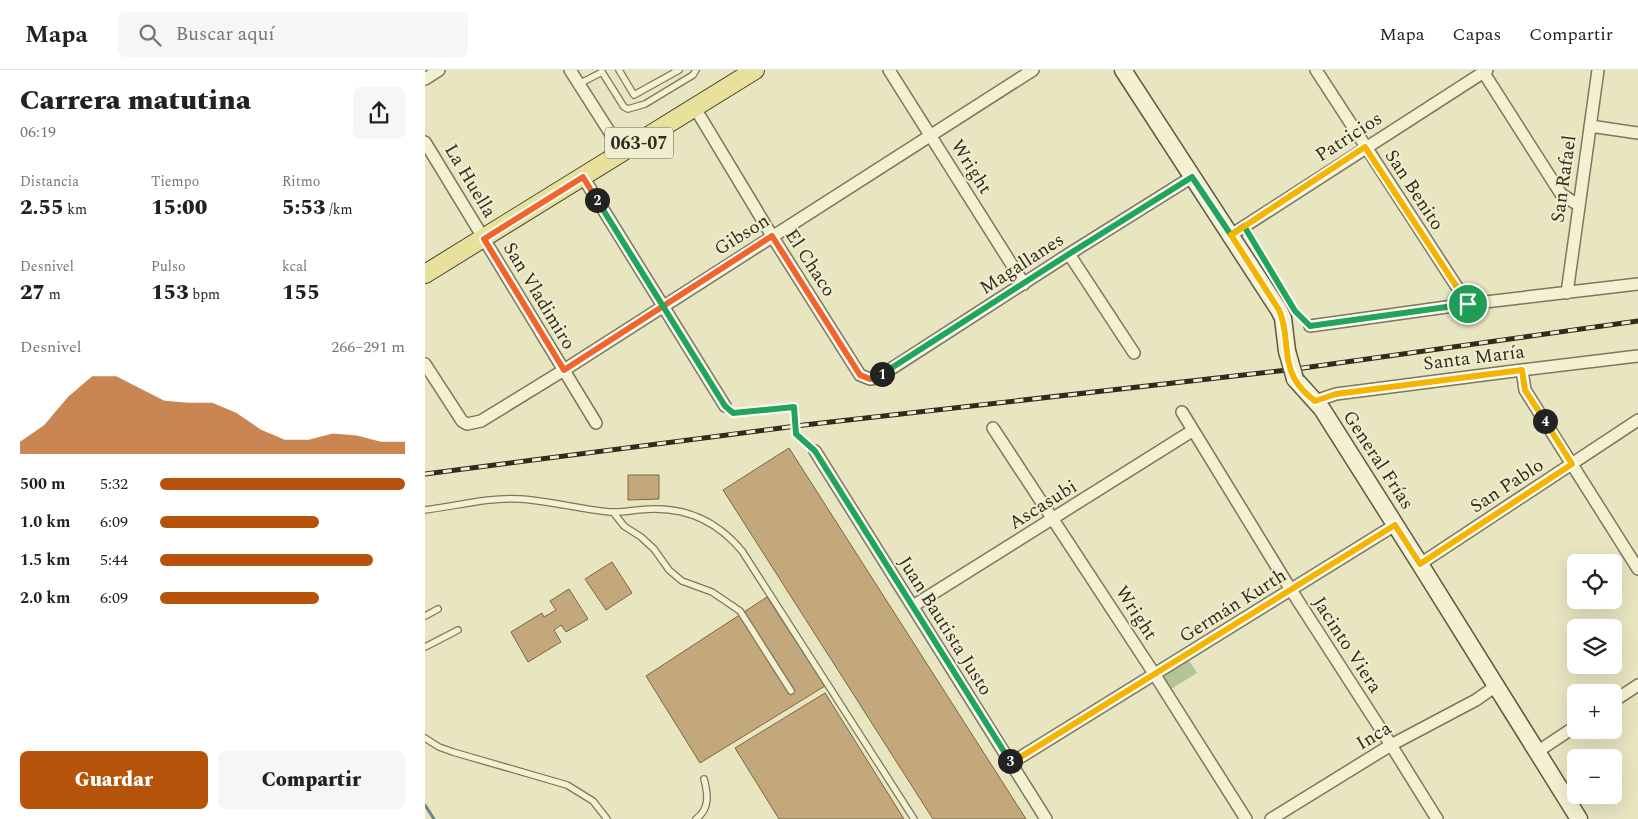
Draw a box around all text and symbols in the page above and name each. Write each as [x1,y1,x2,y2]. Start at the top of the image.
search box [118,12,468,57]
text: Mapa [25,17,88,53]
text: Buscar aquí [176,20,274,49]
icon: search [136,21,164,49]
text: Mapa [1379,21,1425,48]
text: Capas [1453,21,1501,48]
text: Compartir [1529,21,1613,48]
text: Carrera matutina [20,79,251,122]
button: share [353,87,405,139]
street label: Patricios [1310,104,1388,170]
text: 06:19 [20,120,56,144]
road number: 063-07 [605,128,673,158]
street label: San Rafael [1544,133,1584,225]
street label: Wright [943,134,999,200]
street label: La Huella [437,138,504,224]
street label: San Benito [1377,144,1451,236]
text: Distancia [20,171,79,192]
text: Tiempo [151,171,199,192]
text: Ritmo [282,171,320,192]
pin: 2 [585,188,609,212]
text: 2 [594,190,601,211]
text: 2.55 [20,192,64,224]
text: 15:00 [151,192,207,224]
text: 5:53 [282,192,326,224]
text: km [64,199,87,220]
text: /km [326,199,353,220]
street label: Gibson [709,207,775,263]
street label: El Chaco [777,223,843,303]
street label: Magallanes [974,226,1070,302]
street label: San Vladimiro [495,237,583,355]
text: Desnivel [20,256,74,277]
text: Pulso [151,256,186,277]
text: kcal [282,256,307,277]
text: 27 [20,277,45,309]
text: 153 [151,277,189,309]
text: 155 [282,277,320,309]
pin [1447,283,1489,325]
text: m [45,284,61,305]
text: bpm [189,284,220,305]
icon: arrive [1454,290,1482,318]
text: Desnivel [20,335,81,359]
text: 266–291 m [331,335,405,359]
street label: Santa María [1422,337,1527,379]
pin: 1 [869,362,895,386]
text: 1 [879,364,886,385]
street label: General Frías [1335,405,1421,515]
pin: 4 [1533,408,1557,434]
text: 4 [1542,411,1549,432]
street label: San Pablo [1464,451,1550,521]
text: 500 m [20,472,65,496]
text: 5:32 [100,472,128,496]
street label: Ascasubi [1003,473,1083,537]
text: 1.0 km [20,510,70,534]
text: 6:09 [100,510,128,534]
text: 1.5 km [20,548,70,572]
text: 5:44 [100,548,128,572]
street label: Juan Bautista Justo [890,551,1000,701]
map controls [1567,554,1622,804]
button: locate [1567,554,1622,609]
street label: Germán Kurth [1174,561,1292,651]
street label: Wright [1108,580,1165,646]
text: 2.0 km [20,586,70,610]
text: 6:09 [100,586,128,610]
street label: Jacinto Viera [1305,591,1390,700]
button: layers [1567,619,1622,674]
button: + [1567,684,1622,739]
street label: Inca [1351,714,1398,758]
pin: 3 [997,748,1023,774]
button: − [1567,749,1622,804]
button: Guardar [20,751,208,809]
button: Compartir [218,751,405,809]
text: 3 [1007,751,1014,772]

